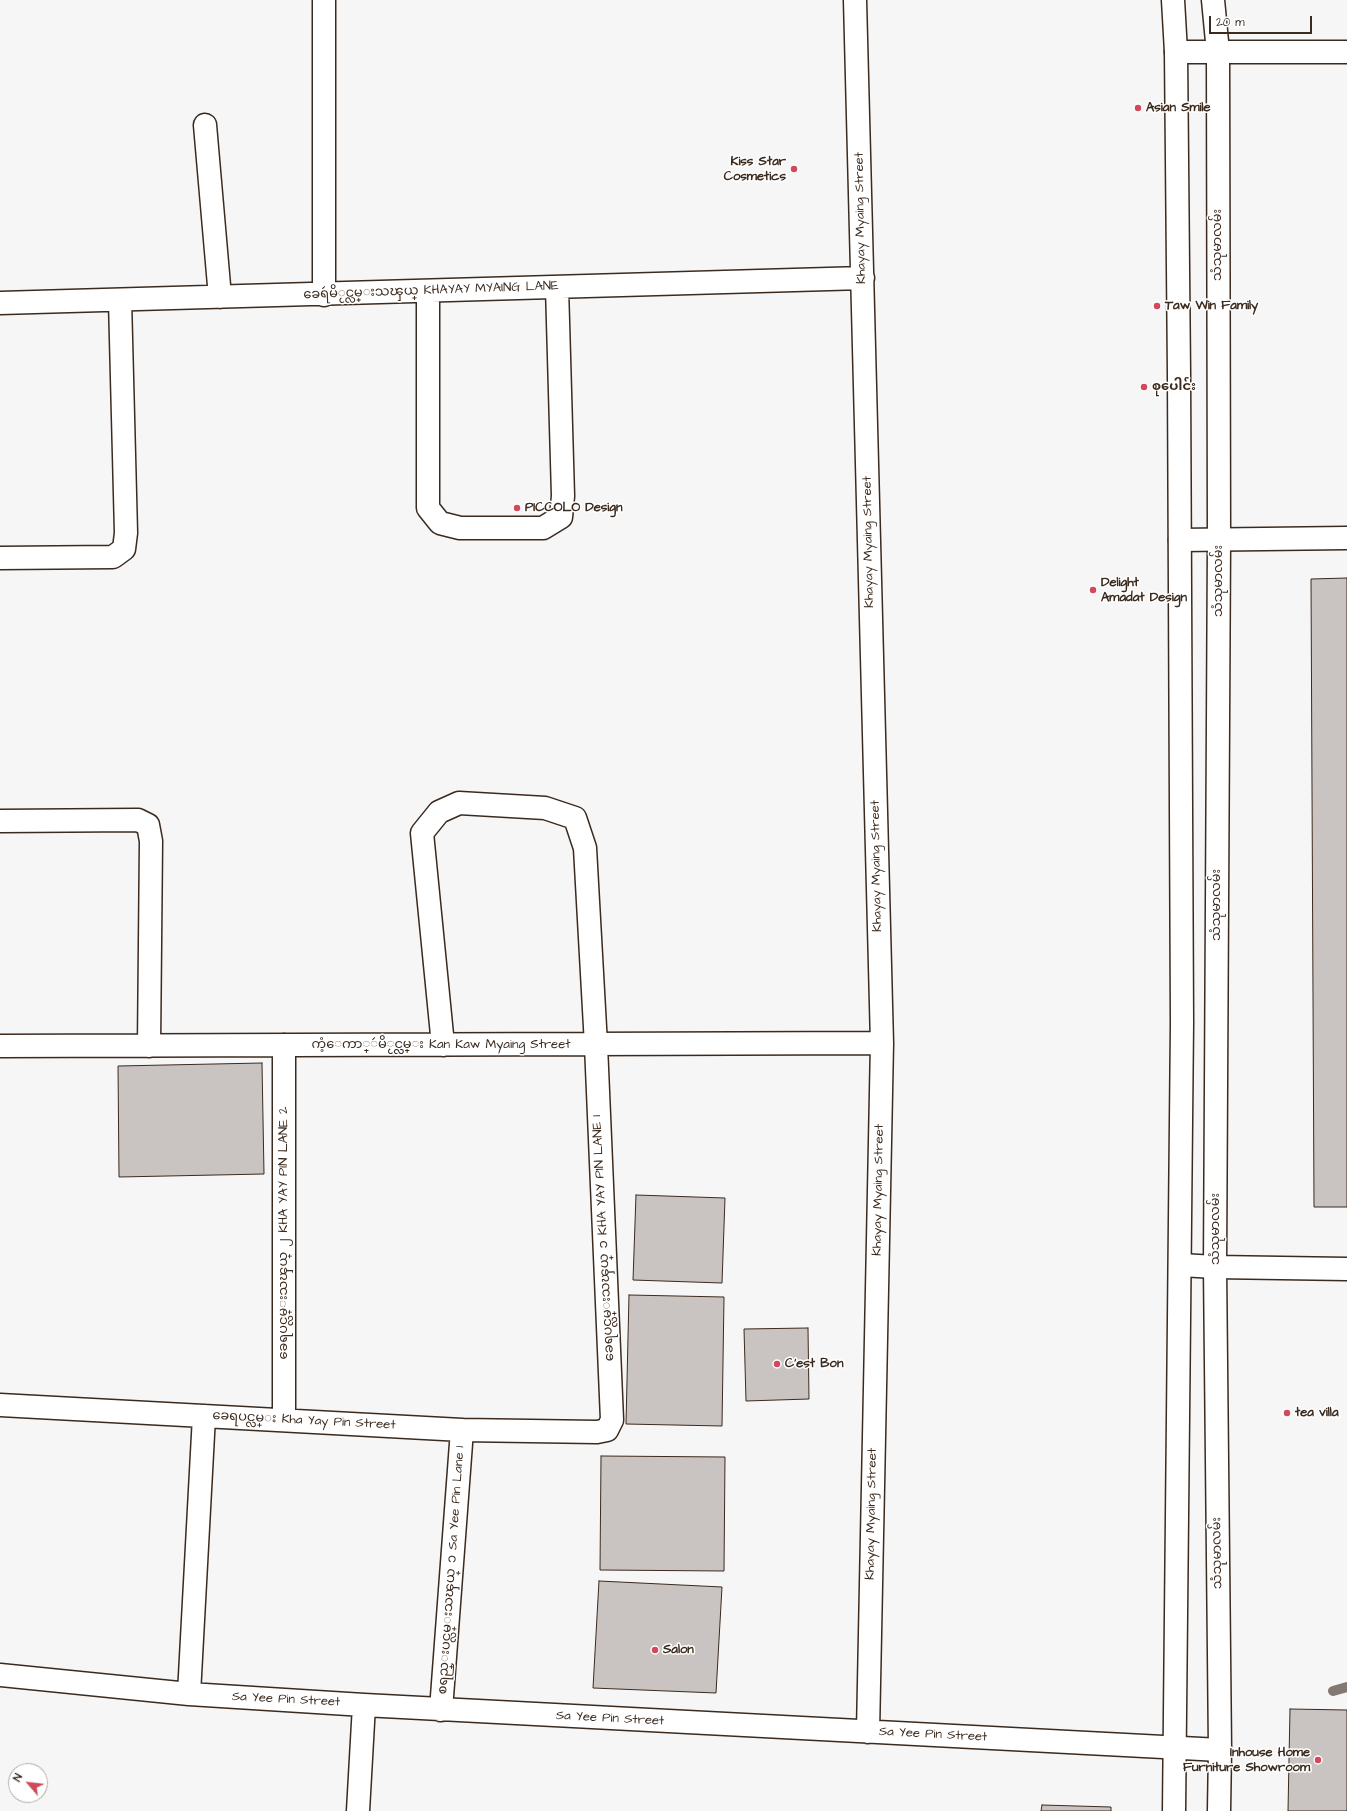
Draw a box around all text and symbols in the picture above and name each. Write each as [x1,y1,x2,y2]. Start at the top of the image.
scale bar [1211,8,1314,34]
text: 20 m [1216,14,1245,31]
place label: Asian Smile [1146,100,1211,116]
marker: Asian Smile [1133,103,1143,113]
street label: Khayay Myaing Street [852,152,870,284]
place label: Kiss Star Cosmetics [724,154,786,185]
marker: Kiss Star Cosmetics [789,164,799,174]
street label: သံသုမာလမ်း [1210,209,1226,281]
street label: ခေရဴမိႂင္လမ္းသၾယ္ KHAYAY MYAING LANE [303,279,559,303]
place label: Taw Win Family [1165,298,1258,314]
marker: Taw Win Family [1152,301,1162,311]
place label: စုပေါင်း [1152,379,1196,395]
marker: စုပေါင်း [1139,382,1149,392]
street label: Khayay Myaing Street [860,476,878,608]
place label: PICCOLO Design [525,500,622,516]
marker: PICCOLO Design [512,503,522,513]
street label: သံသုမာလမ်း [1211,545,1227,617]
place label: Delight Amadat Design [1101,575,1187,606]
marker: Delight Amadat Design [1088,585,1098,595]
street label: Khayay Myaing Street [868,800,886,932]
street label: သံသုမာလမ်း [1209,869,1225,941]
street label: ကံ့ေကာ္ဴမိႂင္လမ္း Kan Kaw Myaing Street [312,1037,570,1053]
street label: ခေရပင္လမ္းသၾယ္ ၂ KHA YAY PIN LANE 2 [276,1107,292,1359]
street label: ခေရပင္လမ္းသၾယ္ ၁ KHA YAY PIN LANE 1 [590,1115,618,1361]
street label: Khayay Myaing Street [870,1124,888,1256]
street label: သံသုမာလမ်း [1208,1193,1224,1265]
place label: C'est Bon [785,1356,843,1372]
marker: C'est Bon [772,1359,782,1369]
place label: tea villa [1295,1405,1339,1421]
street label: ခေရပင္လမ္း Kha Yay Pin Street [212,1408,396,1434]
marker: tea villa [1282,1408,1292,1418]
street label: စရည္းပင္လမ္းသၾယ္ ၁ Sa Yee Pin Lane 1 [436,1445,468,1695]
street label: Khayay Myaing Street [863,1448,881,1580]
street label: သံသုမာလမ်း [1210,1517,1226,1589]
place label: Salon [663,1642,694,1658]
marker: Salon [650,1645,660,1655]
street label: Sa Yee Pin Street [231,1689,341,1711]
street label: Sa Yee Pin Street [555,1708,665,1730]
street label: Sa Yee Pin Street [878,1724,988,1746]
place label: Inhouse Home Furniture Showroom [1183,1745,1310,1776]
marker: Inhouse Home Furniture Showroom [1313,1755,1323,1765]
north arrow [8,1763,48,1803]
text: N [10,1771,26,1784]

